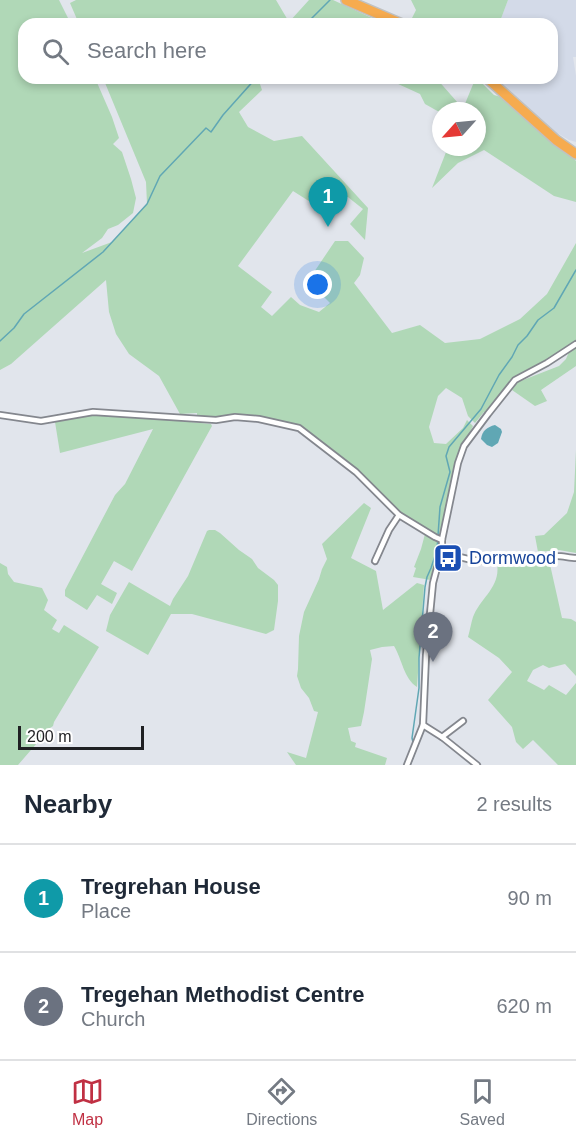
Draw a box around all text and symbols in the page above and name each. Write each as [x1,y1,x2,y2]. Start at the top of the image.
search box [18,18,558,84]
icon: search [39,35,72,68]
text: Search here [87,38,207,63]
north arrow [432,102,486,156]
pin: 1 [308,178,348,227]
your location [303,270,332,299]
bus stop icon: Dormwood [432,542,464,574]
place label: Dormwood [469,548,556,568]
pin: 2 [414,612,452,662]
scale bar [18,723,144,750]
text: 200 m [27,728,71,745]
text: Nearby [24,789,112,819]
text: 2 results [476,793,552,815]
text: Tregrehan House [81,874,261,899]
text: 1 [38,887,49,909]
text: 90 m [508,887,552,909]
text: Place [81,900,131,922]
text: Tregehan Methodist Centre [81,982,365,1007]
text: 2 [38,995,49,1017]
text: 620 m [496,995,552,1017]
text: Church [81,1008,145,1030]
tab: Map [71,1075,104,1129]
tab: Directions [246,1075,317,1129]
tab: Saved [460,1075,505,1129]

